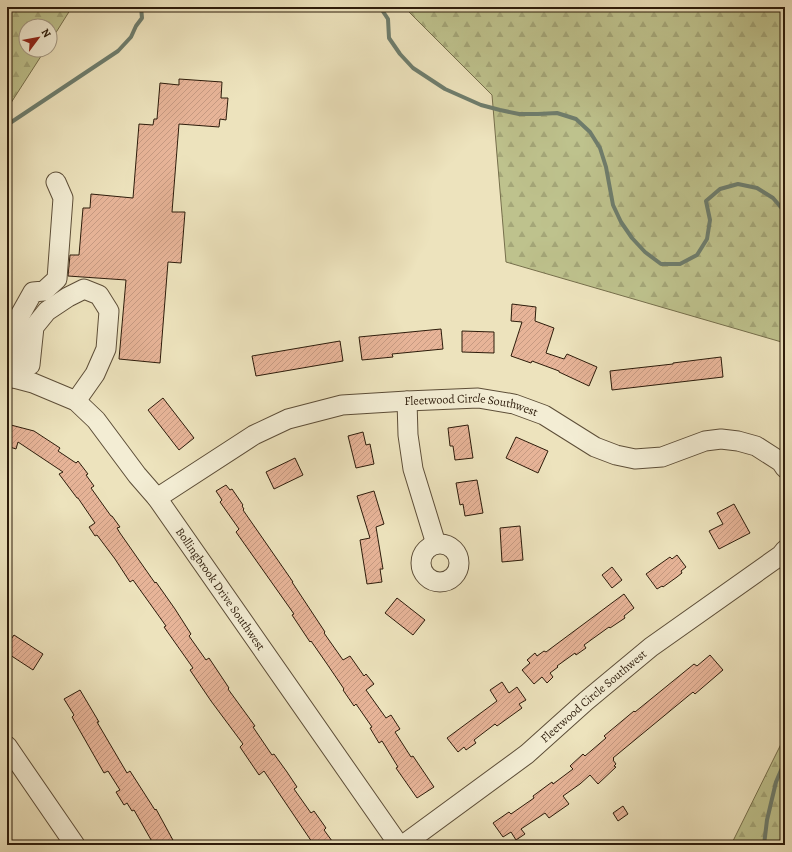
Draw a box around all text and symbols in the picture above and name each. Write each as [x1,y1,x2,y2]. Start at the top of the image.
north arrow [18,18,58,58]
text: N [38,26,55,40]
street label: Fleetwood Circle Southwest [404,390,540,420]
street label: Bollingbrook Drive Southwest [172,524,269,654]
street label: Fleetwood Circle Southwest [537,646,650,746]

